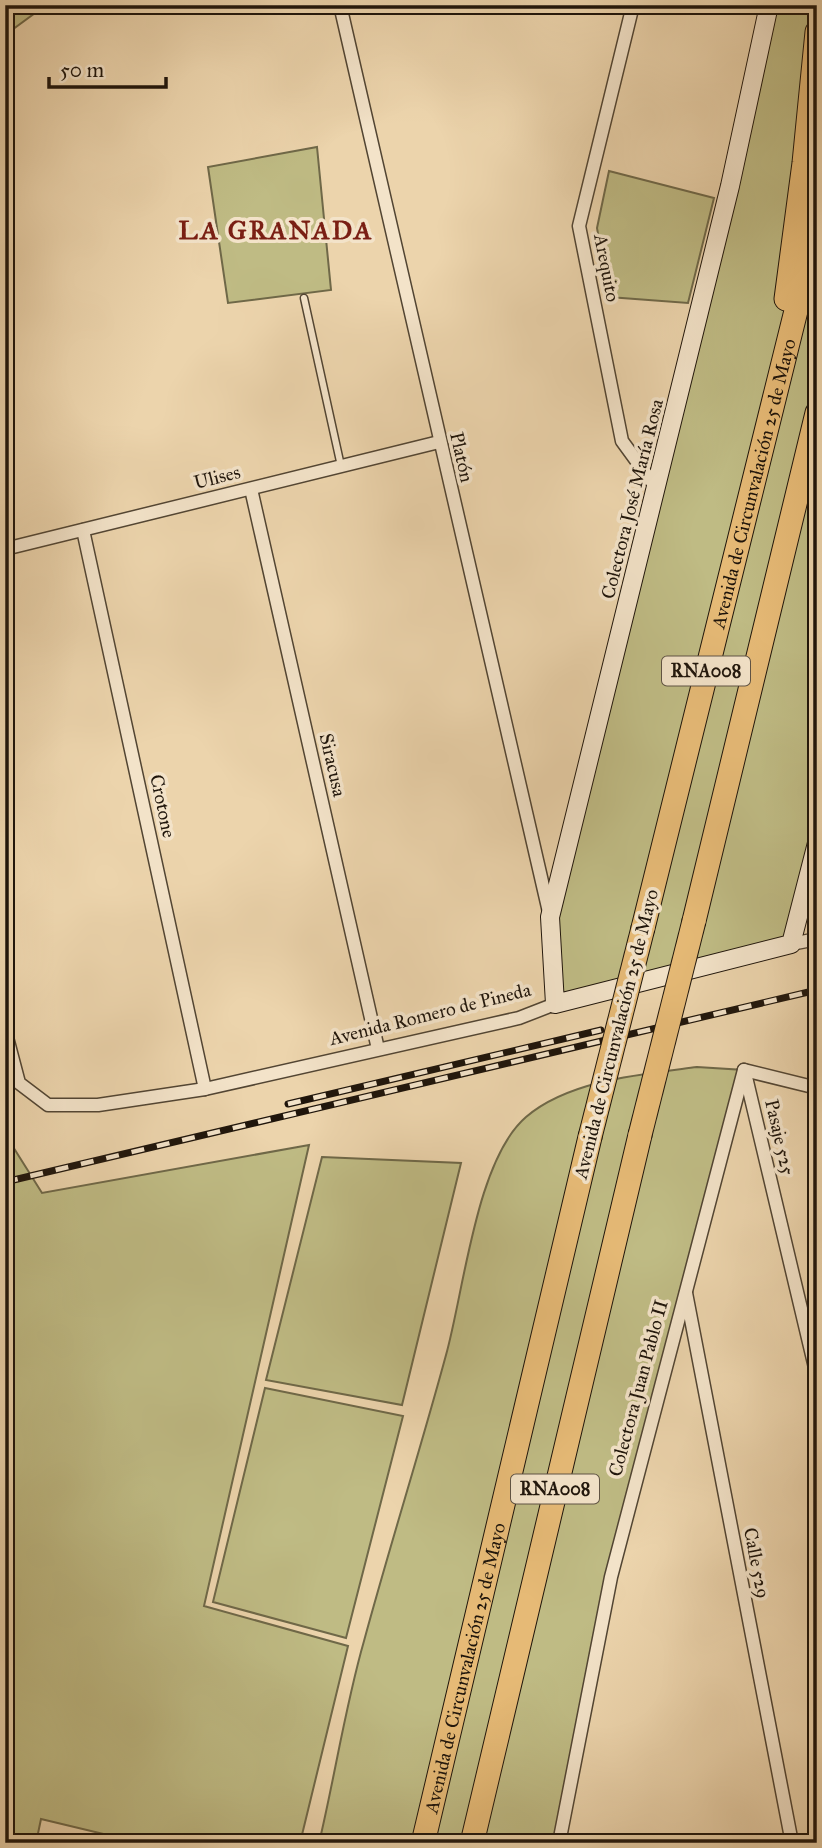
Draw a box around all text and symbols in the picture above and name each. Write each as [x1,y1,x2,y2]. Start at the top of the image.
scale bar [49,46,166,90]
text: 50 m [60,57,105,83]
district label: LA GRANADA [179,214,373,246]
street label: Arequito [588,231,625,304]
street label: Avenida de Circunvalación 25 de Mayo [706,336,800,632]
street label: Colectora José María Rosa [596,396,669,602]
street label: Platón [445,430,479,484]
street label: Ulises [191,460,243,494]
road number: RNA008 [662,656,750,686]
street label: Siracusa [315,731,352,800]
street label: Crotone [145,772,181,840]
street label: Avenida de Circunvalación 25 de Mayo [569,886,663,1182]
street label: Avenida Romero de Pineda [326,978,534,1050]
street label: Pasaje 525 [760,1097,800,1177]
street label: Colectora Juan Pablo II [603,1297,674,1479]
road number: RNA008 [511,1474,599,1504]
street label: Avenida de Circunvalación 25 de Mayo [419,1520,510,1816]
street label: Calle 529 [739,1526,775,1600]

